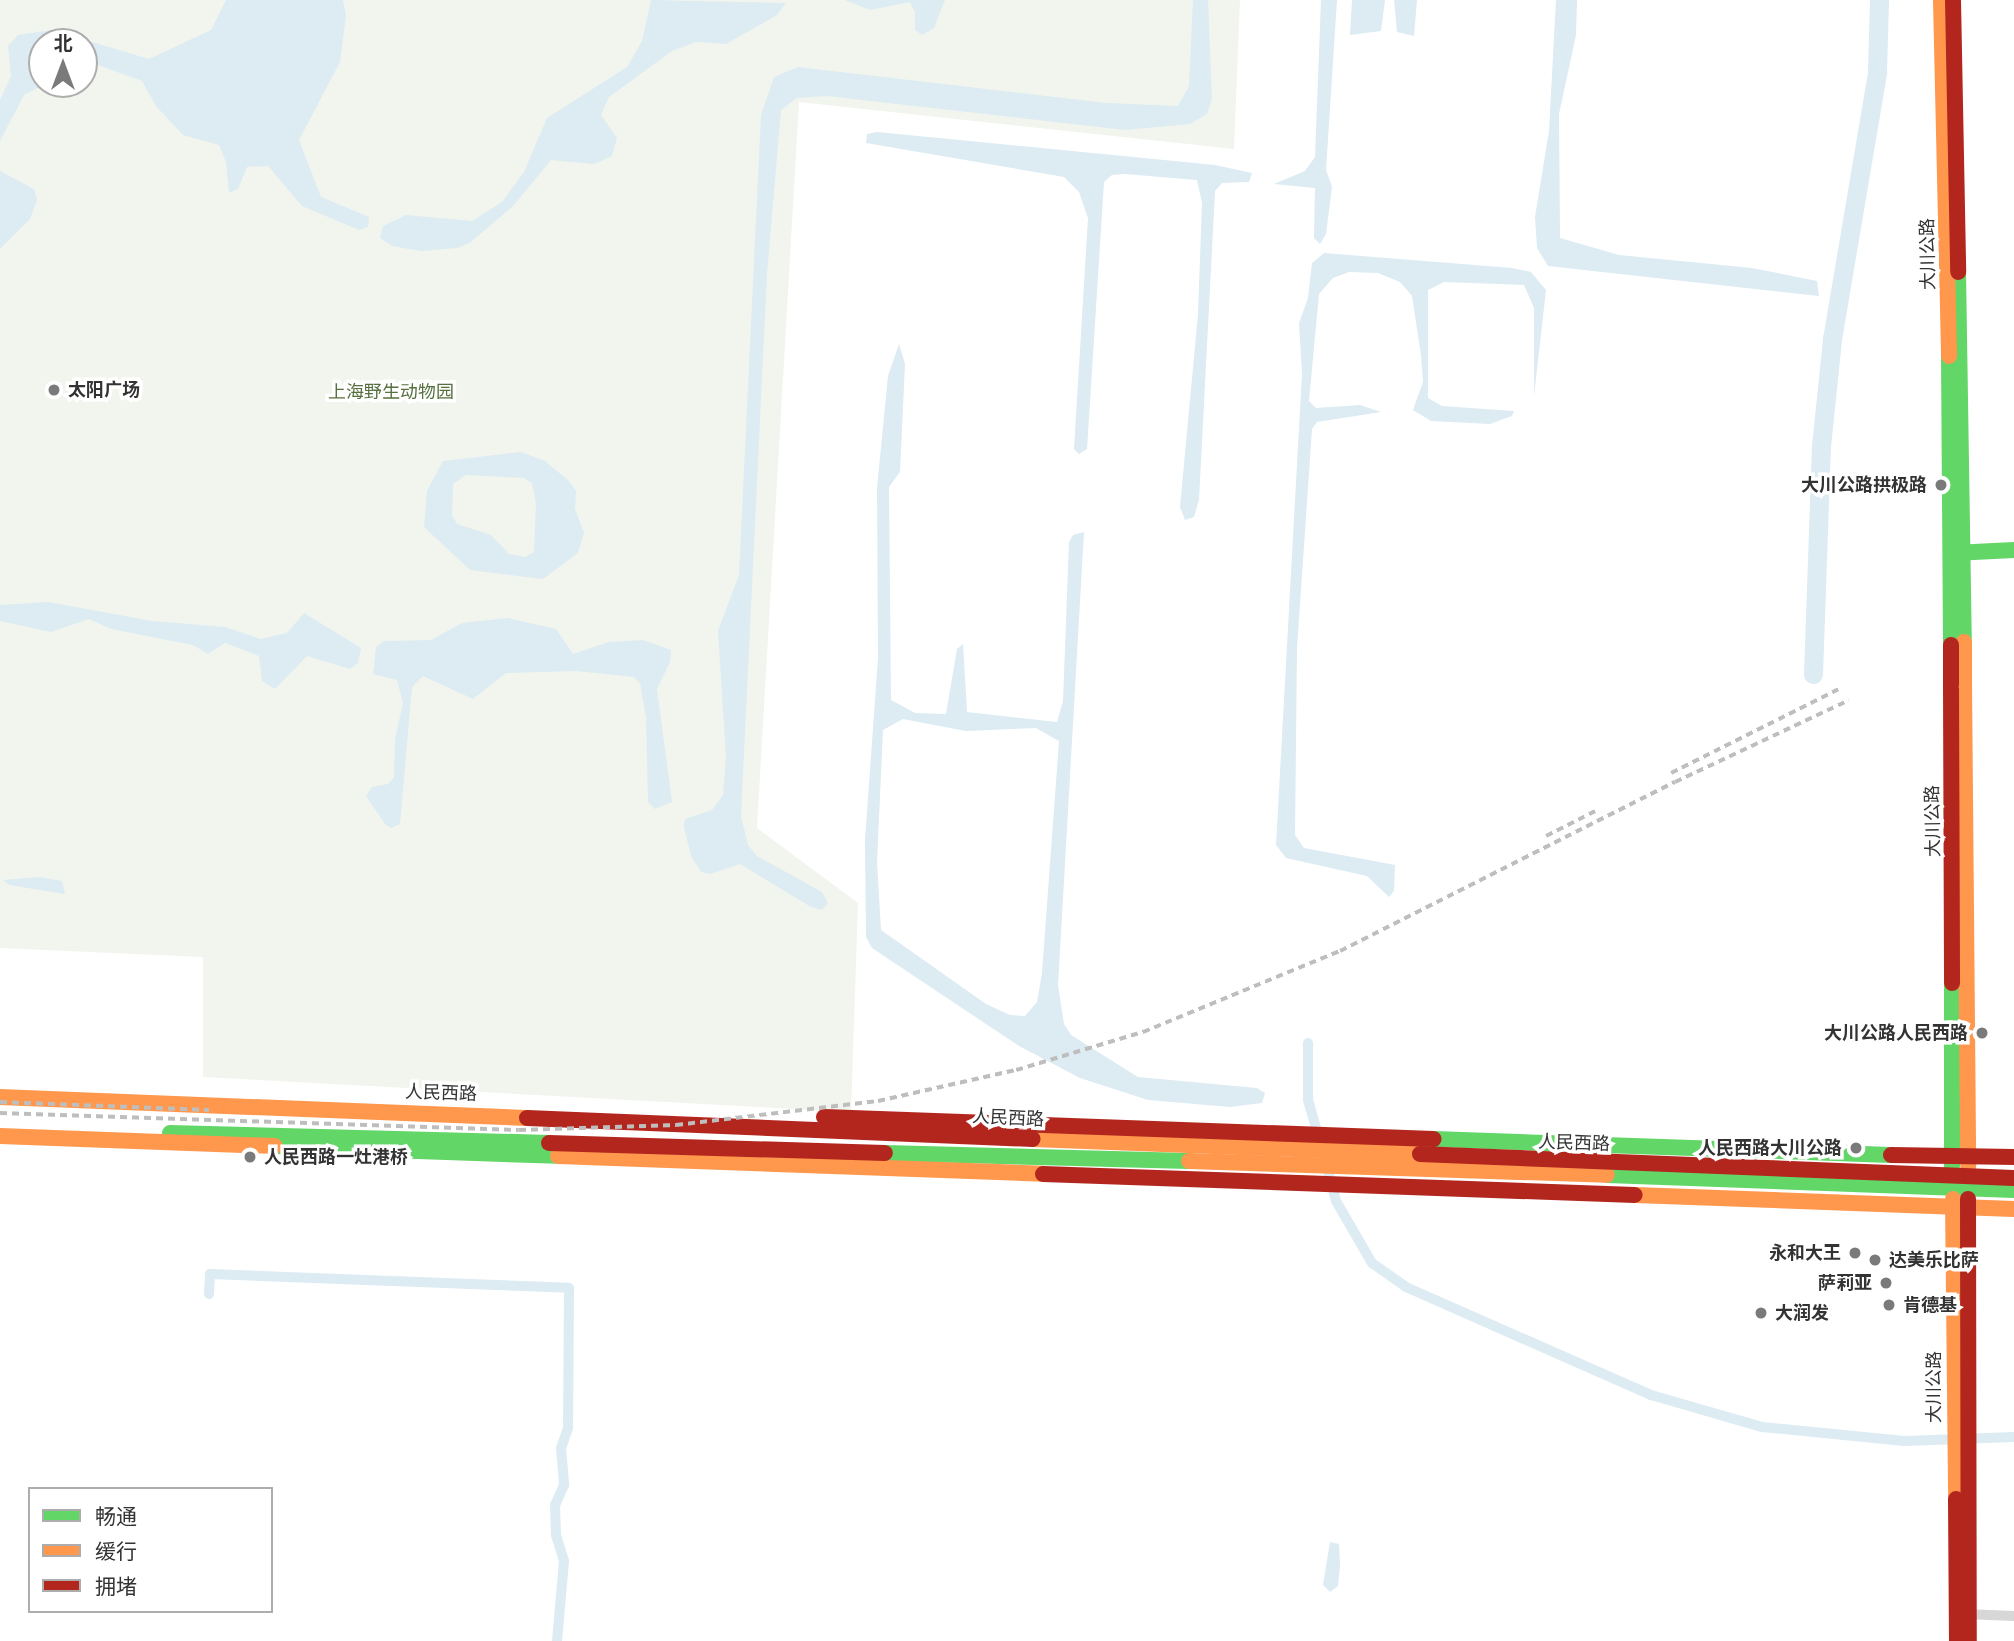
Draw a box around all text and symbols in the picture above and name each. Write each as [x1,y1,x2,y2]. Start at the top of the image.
north arrow [28,28,98,98]
text: 北 [53,31,73,57]
street label: 大川公路 [1917,218,1939,290]
place label: 太阳广场 [68,379,140,401]
park label: 上海野生动物园 [328,381,454,403]
marker: 太阳广场 [46,382,62,398]
place label: 大川公路拱极路 [1801,474,1927,496]
marker: 大川公路拱极路 [1933,477,1949,493]
street label: 大川公路 [1922,785,1944,857]
place label: 大川公路人民西路 [1824,1022,1968,1044]
marker: 大川公路人民西路 [1974,1025,1990,1041]
street label: 人民西路 [405,1081,477,1105]
street label: 人民西路 [971,1105,1045,1131]
street label: 人民西路 [1538,1131,1610,1155]
place label: 人民西路大川公路 [1698,1137,1842,1159]
marker: 人民西路大川公路 [1848,1140,1864,1156]
place label: 人民西路一灶港桥 [264,1146,408,1168]
marker: 人民西路一灶港桥 [242,1149,258,1165]
place label: 永和大王 [1769,1242,1841,1264]
marker: 永和大王 [1847,1245,1863,1261]
place label: 达美乐比萨 [1889,1249,1979,1271]
marker: 达美乐比萨 [1867,1252,1883,1268]
place label: 萨莉亚 [1818,1272,1872,1294]
marker: 萨莉亚 [1878,1275,1894,1291]
place label: 肯德基 [1903,1294,1957,1316]
marker: 肯德基 [1881,1297,1897,1313]
place label: 大润发 [1775,1302,1829,1324]
marker: 大润发 [1753,1305,1769,1321]
street label: 大川公路 [1923,1351,1945,1423]
legend [28,1487,273,1613]
text: 畅通 [95,1503,137,1531]
text: 缓行 [95,1538,137,1566]
text: 拥堵 [95,1573,137,1601]

